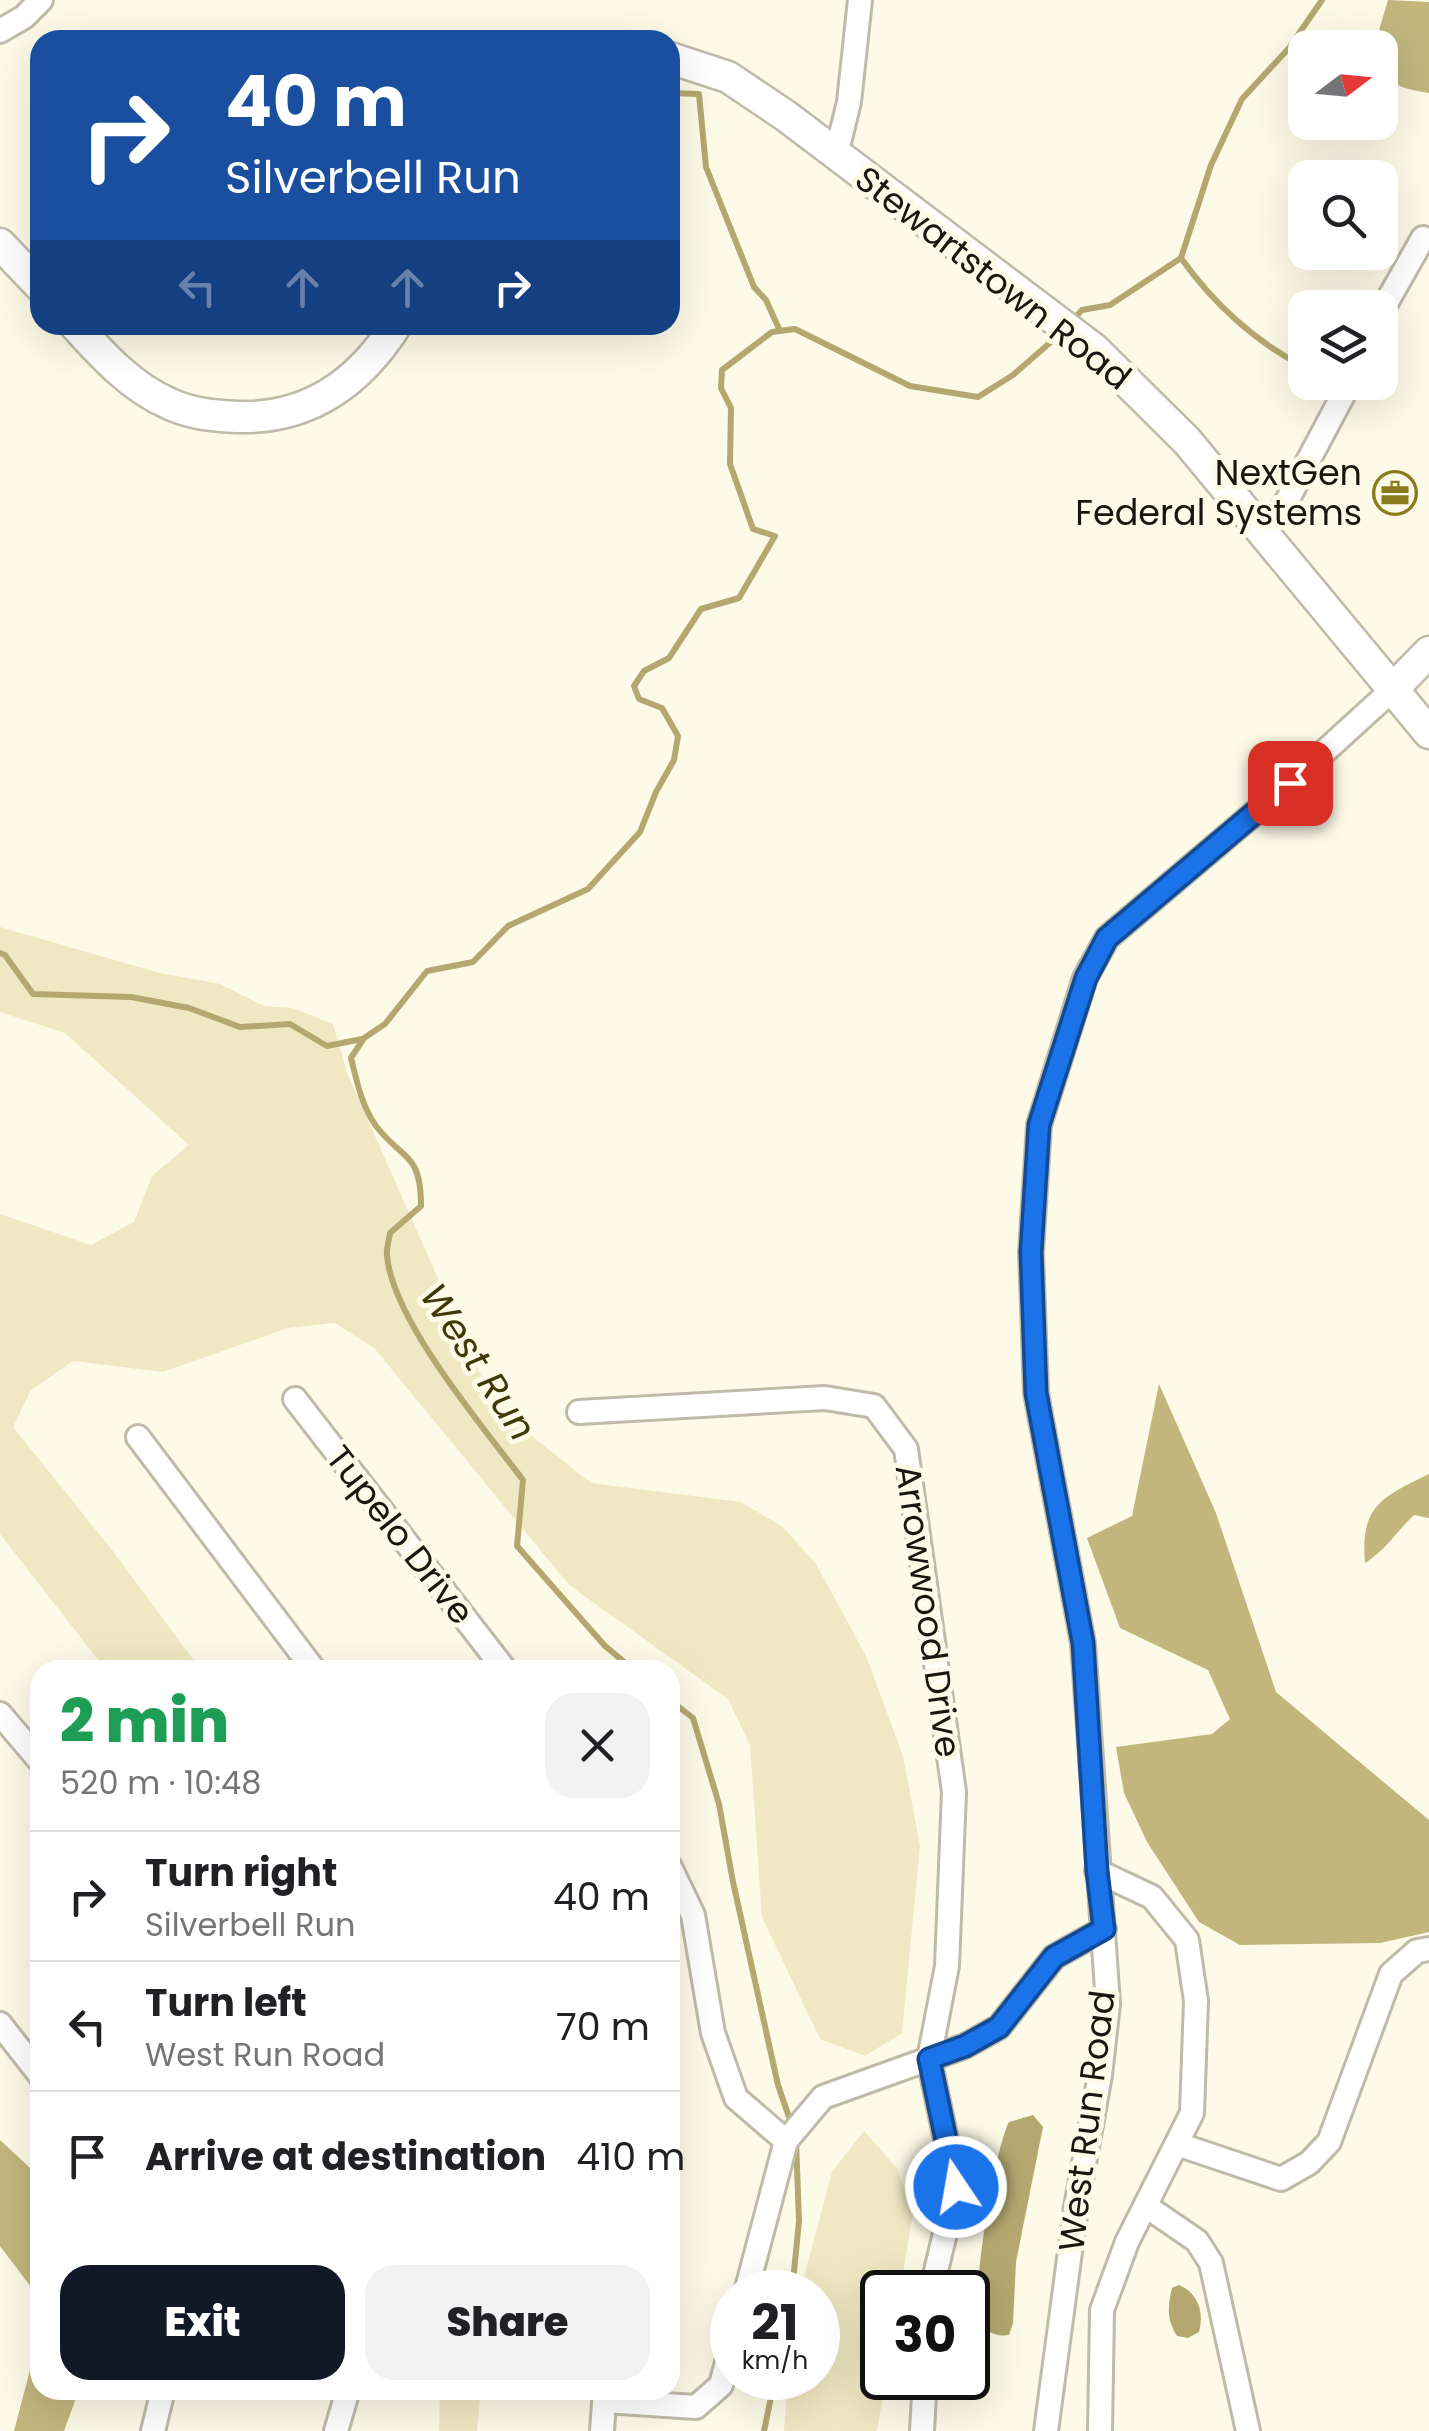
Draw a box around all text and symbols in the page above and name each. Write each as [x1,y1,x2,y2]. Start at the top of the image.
north arrow [1288,30,1398,140]
map controls [1288,30,1398,400]
text: 40 m [225,52,407,151]
icon: right [60,70,190,200]
text: Silverbell Run [225,146,521,209]
street label: Stewartstown Road [845,154,1142,401]
button: search [1288,160,1398,270]
icon: left [170,260,225,315]
icon: ahead [275,260,330,315]
icon: ahead [380,260,435,315]
icon: right [485,260,540,315]
button: layers [1288,290,1398,400]
place label: NextGen Federal Systems [1075,448,1362,537]
office icon: NextGen Federal Systems [1372,470,1418,516]
pin [1248,741,1333,826]
icon: arrive [1263,756,1318,811]
water label: West Run [408,1273,549,1451]
street label: Tupelo Drive [315,1435,486,1634]
street label: Arrowwood Drive [884,1461,973,1760]
text: 2 min [60,1679,229,1763]
button: close [545,1693,650,1798]
text: 520 m · 10:48 [60,1760,261,1805]
text: Turn right [145,1846,337,1899]
icon: right [60,1869,115,1924]
text: 40 m [553,1870,650,1923]
text: Silverbell Run [145,1902,355,1947]
text: Turn left [145,1976,307,2029]
street label: West Run Road [1046,1988,1127,2254]
icon: left [60,1999,115,2054]
text: 70 m [556,2000,650,2053]
text: West Run Road [145,2032,385,2077]
icon: arrive [60,2129,115,2184]
text: Arrive at destination [145,2130,546,2183]
text: 410 m [576,2130,685,2183]
position arrow [904,2135,1008,2239]
button: Exit [60,2265,345,2380]
button: Share [365,2265,650,2380]
speed limit sign: 30 [860,2270,990,2400]
text: 21 [751,2287,799,2358]
text: km/h [742,2343,808,2378]

